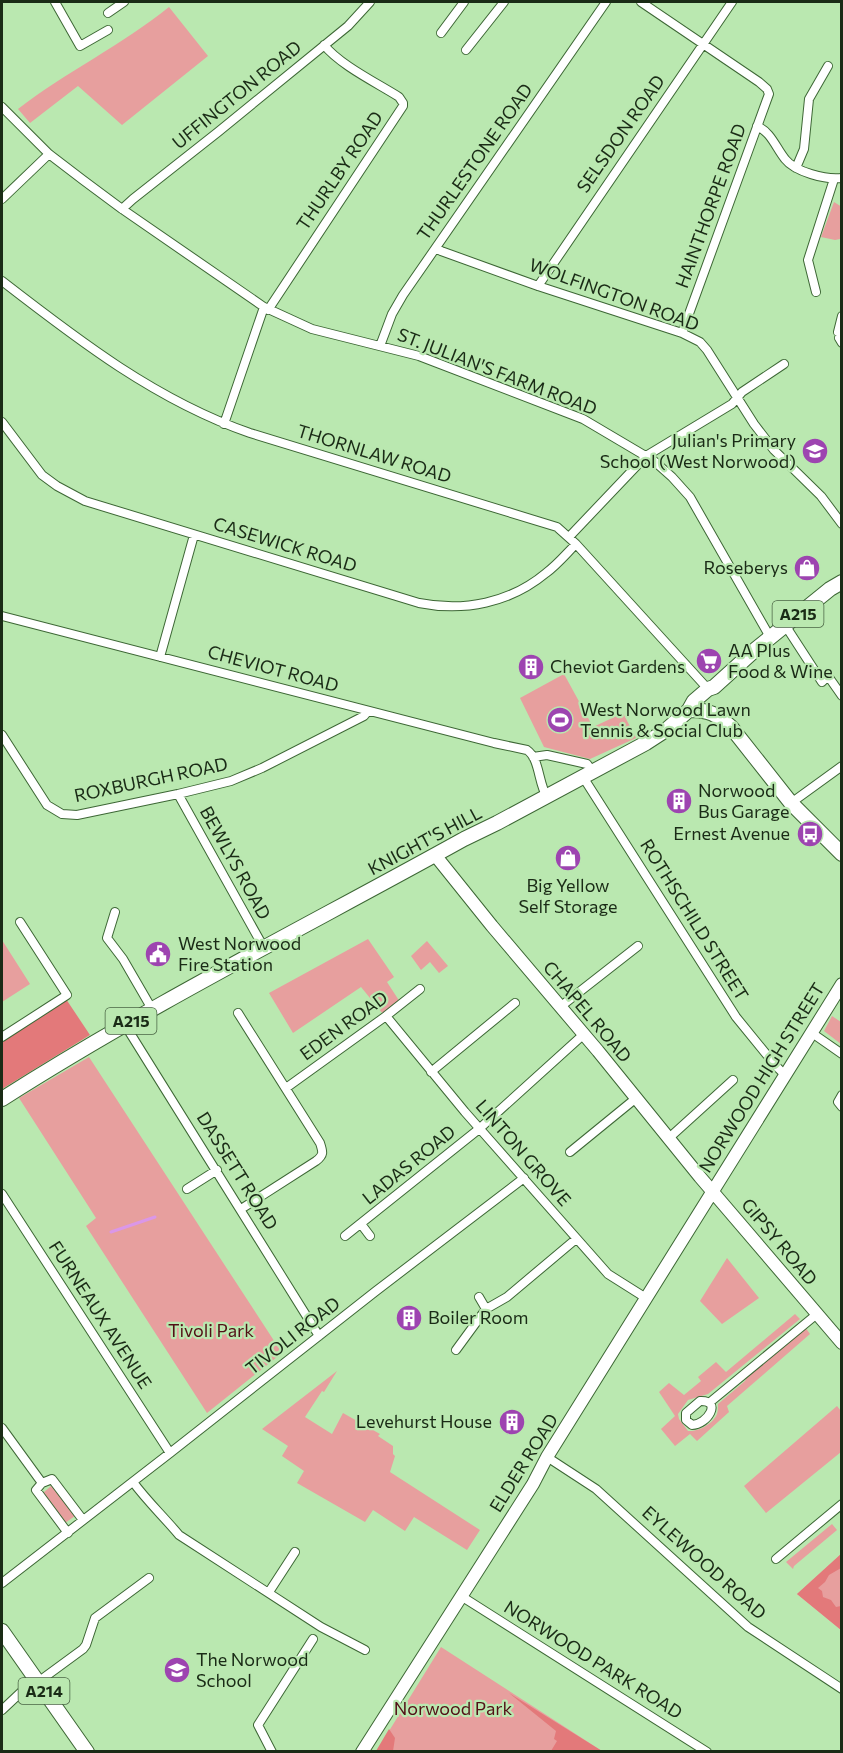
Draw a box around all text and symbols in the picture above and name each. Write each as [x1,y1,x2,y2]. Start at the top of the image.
street label: UFFINGTON ROAD [167,35,305,153]
street label: SELSDON ROAD [571,70,669,197]
street label: THURLESTONE ROAD [412,79,537,244]
street label: THURLBY ROAD [291,107,387,234]
street label: HAINTHORPE ROAD [670,120,750,291]
street label: WOLFINGTON ROAD [526,253,702,335]
street label: ST. JULIAN'S FARM ROAD [394,323,600,419]
street label: THORNLAW ROAD [294,419,454,487]
place label: Julian's Primary School (West Norwood) [600,429,796,472]
school or university icon: Julian's Primary School (West Norwood) [800,436,830,466]
street label: CASEWICK ROAD [211,512,360,576]
shop icon: Roseberys [792,553,822,583]
place label: Roseberys [704,556,788,578]
road number: A215 [772,601,824,627]
place label: AA Plus Food & Wine [728,639,833,682]
street label: CHEVIOT ROAD [205,640,341,696]
supermarket icon: AA Plus Food & Wine [694,646,724,676]
building icon: Cheviot Gardens [516,652,546,682]
place label: Cheviot Gardens [550,655,685,677]
place label: West Norwood Lawn Tennis & Social Club [580,698,751,741]
sports icon: West Norwood Lawn Tennis & Social Club [545,705,575,735]
street label: ROXBURGH ROAD [72,752,230,806]
place label: Norwood Bus Garage [698,779,789,822]
building icon: Norwood Bus Garage [664,786,694,816]
street label: KNIGHT'S HILL [364,801,485,879]
street label: BEWLYS ROAD [196,802,276,923]
bus stop icon: Ernest Avenue [795,819,825,849]
place label: Ernest Avenue [673,822,790,844]
street label: ROTHSCHILD STREET [636,835,754,1004]
shop icon: Big Yellow Self Storage [553,843,583,873]
place label: Big Yellow Self Storage [518,874,618,917]
place label: West Norwood Fire Station [178,932,301,975]
public building icon: West Norwood Fire Station [143,939,173,969]
street label: CHAPEL ROAD [539,956,637,1067]
street label: NORWOOD HIGH STREET [694,979,829,1176]
street label: EDEN ROAD [295,986,392,1064]
road number: A215 [106,1008,156,1034]
street label: LINTON GROVE [472,1095,576,1210]
street label: DASSETT ROAD [193,1107,283,1234]
street label: LADAS ROAD [357,1120,459,1208]
street label: GIPSY ROAD [737,1194,822,1289]
street label: FURNEAUX AVENUE [45,1236,157,1393]
street label: TIVOLI ROAD [241,1292,344,1379]
building icon: Boiler Room [394,1303,424,1333]
place label: Boiler Room [428,1306,528,1328]
park label: Tivoli Park [168,1319,254,1341]
building icon: Levehurst House [497,1407,527,1437]
street label: ELDER ROAD [484,1409,562,1516]
place label: Levehurst House [356,1410,492,1432]
street label: EYLEWOOD ROAD [638,1501,771,1624]
street label: NORWOOD PARK ROAD [500,1595,687,1723]
place label: The Norwood School [196,1648,308,1691]
school or university icon: The Norwood School [162,1655,192,1685]
road number: A214 [18,1678,70,1704]
park label: Norwood Park [394,1697,513,1719]

